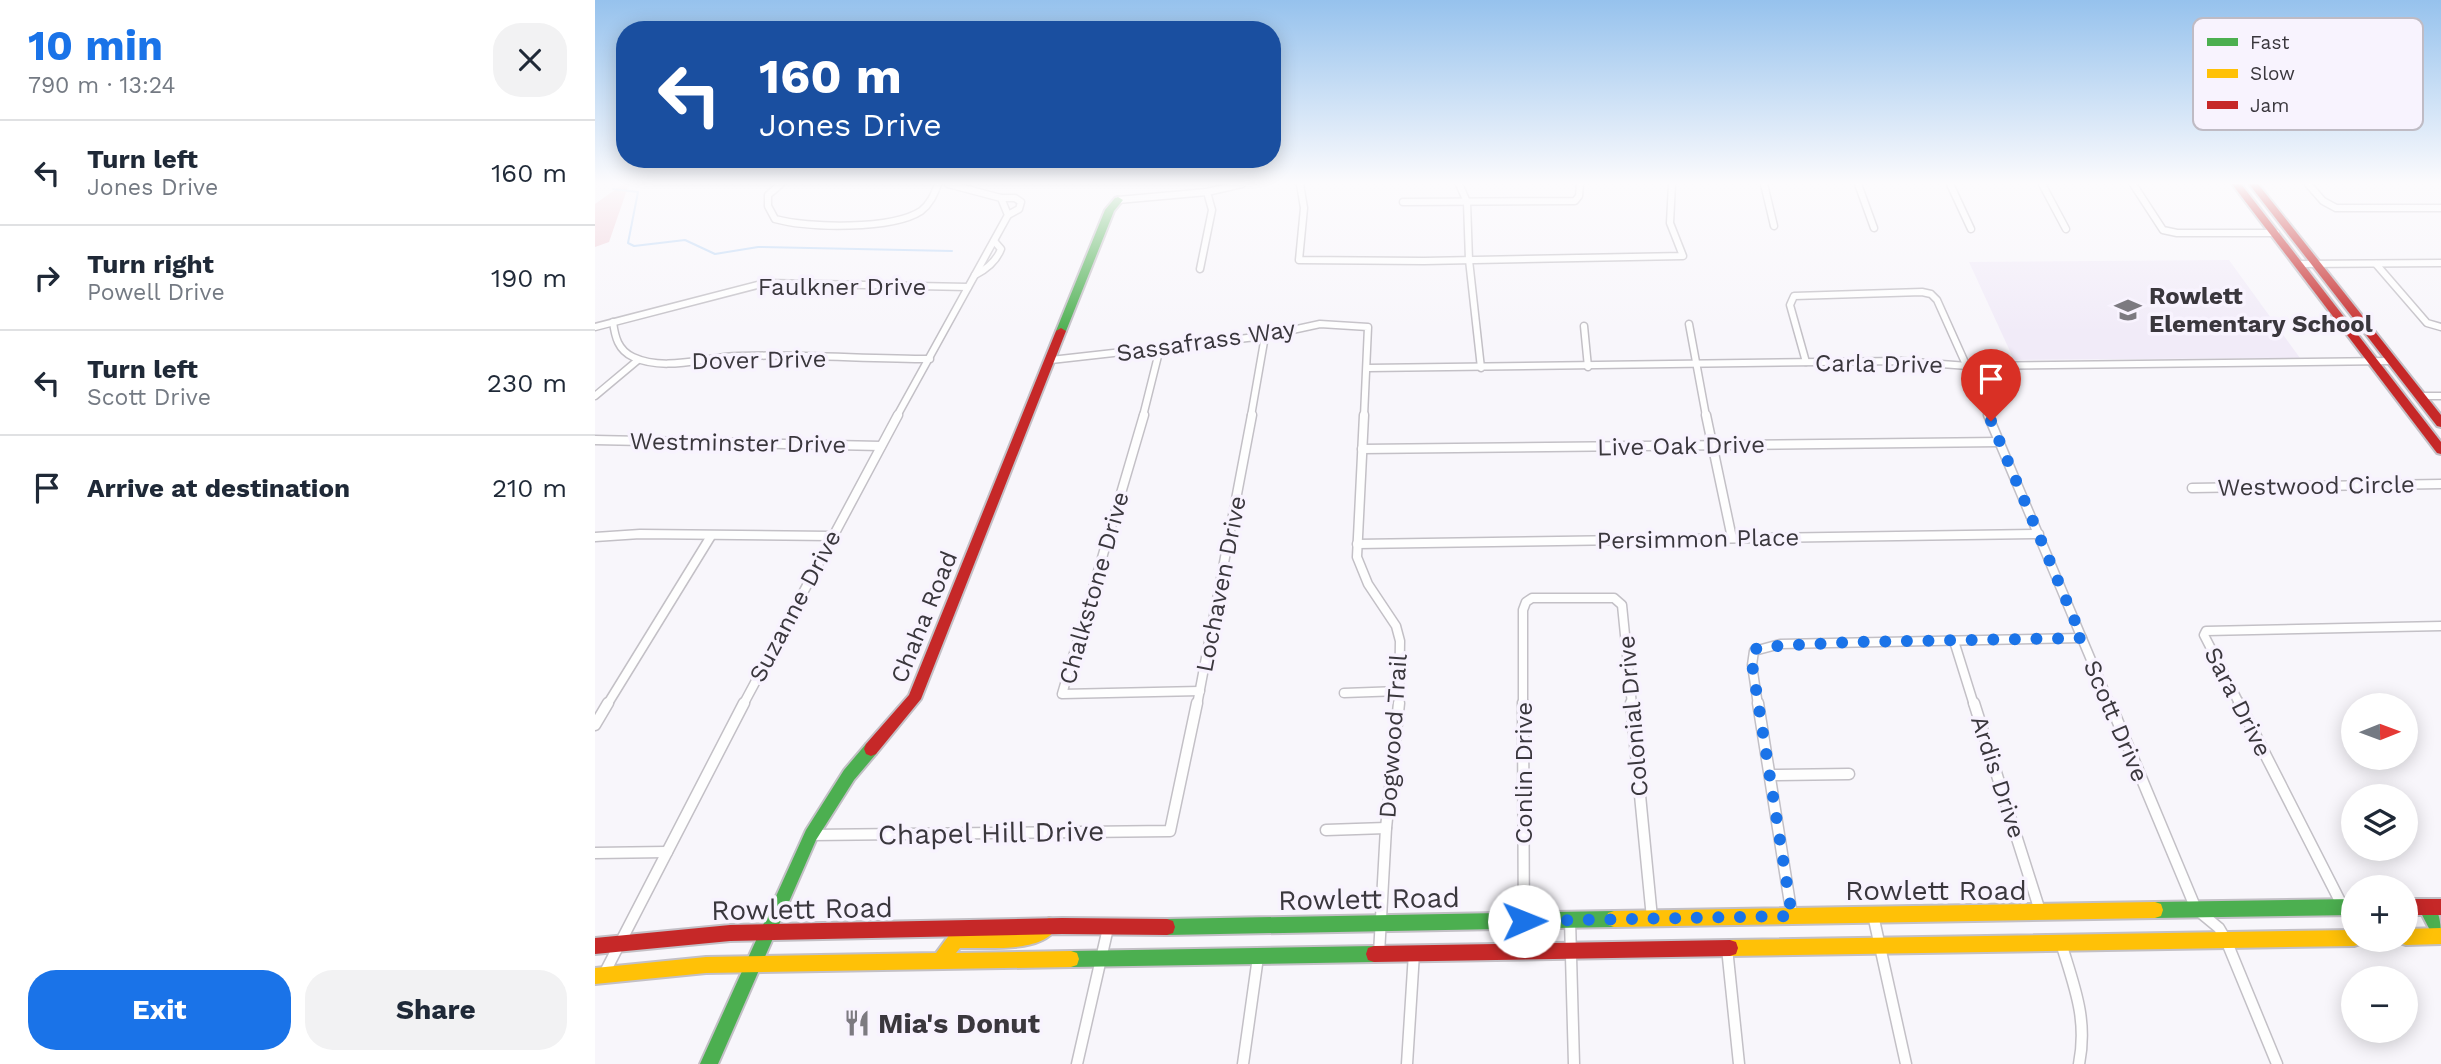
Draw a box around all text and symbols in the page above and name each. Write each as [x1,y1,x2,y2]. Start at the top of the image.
legend [2193,18,2423,130]
text: 10 min [28,21,163,70]
button: close [493,23,567,97]
text: Fast [2250,31,2289,54]
text: 160 m [759,47,902,105]
icon: left [644,49,735,140]
text: Slow [2250,62,2295,85]
text: 790 m · 13:24 [28,72,176,99]
text: Jam [2250,94,2289,117]
text: Jones Drive [759,106,942,144]
text: Turn left [87,144,198,174]
icon: left [28,154,66,192]
text: 160 m [491,158,567,188]
text: Jones Drive [87,174,218,201]
text: Turn right [87,249,214,279]
icon: right [28,259,66,297]
text: 190 m [491,263,567,293]
street label: Faulkner Drive [758,273,926,301]
text: Powell Drive [87,279,225,306]
place label: Rowlett Elementary School [2149,282,2373,338]
school or university icon: Rowlett Elementary School [2113,295,2143,325]
street label: Sassafrass Way [1115,315,1298,367]
street label: Dover Drive [691,345,827,375]
street label: Carla Drive [1815,349,1943,379]
pin [1961,349,2021,421]
text: Turn left [87,354,198,384]
icon: arrive [1972,360,2010,398]
icon: left [28,364,66,402]
text: 230 m [487,368,567,398]
text: Scott Drive [87,384,211,411]
street label: Westminster Drive [629,427,847,459]
street label: Live Oak Drive [1597,431,1765,461]
icon: arrive [28,469,66,507]
street label: Westwood Circle [2217,470,2415,502]
text: Arrive at destination [87,473,350,503]
text: 210 m [492,473,567,503]
street label: Chalkstone Drive [1053,488,1135,688]
street label: Lochaven Drive [1190,494,1252,674]
street label: Persimmon Place [1596,523,1800,555]
street label: Suzanne Drive [743,525,847,687]
street label: Chaha Road [885,547,963,687]
street label: Colonial Drive [1612,634,1654,798]
street label: Sara Drive [2198,643,2278,761]
street label: Dogwood Trail [1373,652,1413,819]
street label: Scott Drive [2078,656,2154,786]
north arrow [2341,693,2419,770]
map controls [2341,693,2418,1043]
street label: Conlin Drive [1510,702,1538,844]
street label: Ardis Drive [1965,712,2031,842]
button: layers [2341,784,2418,861]
street label: Chapel Hill Drive [877,815,1105,851]
street label: Rowlett Road [1845,874,2027,907]
button: + [2341,875,2418,952]
street label: Rowlett Road [1278,881,1460,917]
position arrow [1487,884,1561,958]
street label: Rowlett Road [711,891,893,927]
button: − [2341,966,2418,1043]
button: Exit [28,970,291,1050]
button: Share [305,970,567,1050]
place label: Mia's Donut [878,1007,1040,1040]
restaurant icon: Mia's Donut [842,1008,872,1038]

